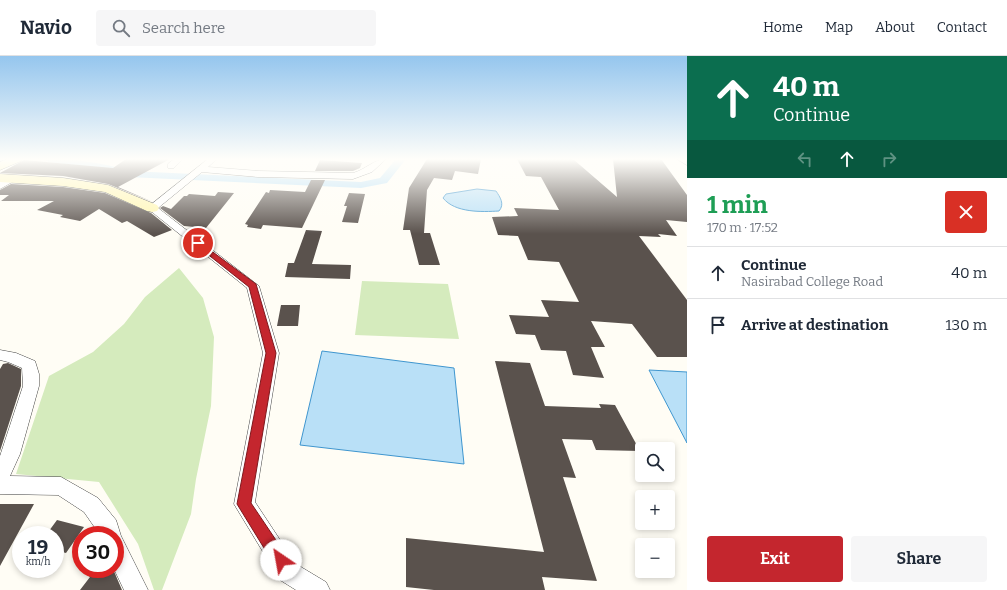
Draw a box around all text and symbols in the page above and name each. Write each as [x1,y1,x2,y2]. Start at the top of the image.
search box [96,10,376,46]
text: Navio [20,16,72,39]
icon: search [110,17,132,39]
text: Search here [142,19,225,37]
text: Home [763,19,803,36]
text: Map [825,19,853,36]
text: About [875,19,915,36]
text: Contact [937,19,987,36]
text: 40 m [773,70,840,103]
icon: ahead [707,72,759,124]
text: Continue [773,104,850,126]
icon: left [794,148,816,170]
icon: ahead [836,148,858,170]
icon: right [878,148,900,170]
text: 1 min [707,191,768,219]
button: close [945,191,987,233]
text: 170 m · 17:52 [707,220,778,235]
pin [181,226,215,260]
icon: arrive [187,232,209,254]
text: Continue [741,256,807,274]
icon: ahead [707,262,729,284]
text: 40 m [951,264,987,282]
text: Nasirabad College Road [741,274,883,289]
icon: arrive [707,314,729,336]
text: Arrive at destination [741,316,888,334]
text: 130 m [945,316,987,334]
map controls [635,442,675,578]
button: search [635,442,675,482]
button: + [635,490,675,530]
speed limit sign: 30 [72,526,124,578]
text: 19 [28,535,48,559]
button: Exit [707,536,843,582]
button: Share [851,536,987,582]
button: − [635,538,675,578]
position arrow [260,539,302,581]
text: km/h [26,556,50,568]

